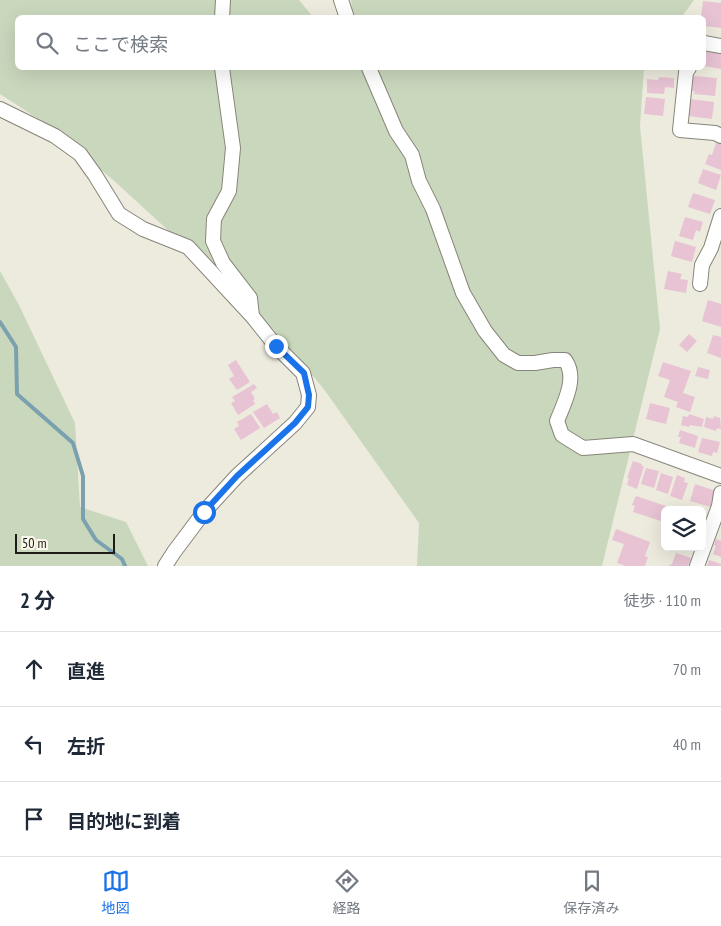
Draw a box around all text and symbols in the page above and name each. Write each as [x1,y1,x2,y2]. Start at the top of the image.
search box [15,15,706,70]
icon: search [33,29,61,57]
text: ここで検索 [73,32,168,56]
route end [265,335,288,358]
route start [193,501,216,524]
map controls [661,506,706,551]
button: layers [661,506,706,551]
scale bar [15,531,115,554]
text: 50 m [22,534,47,552]
text: 2 分 [20,587,55,614]
text: 徒歩 · 110 m [623,590,701,610]
icon: ahead [20,655,48,683]
text: 直進 [67,659,105,683]
text: 70 m [673,659,701,679]
icon: left [20,730,48,758]
text: 左折 [67,734,105,758]
text: 40 m [673,734,701,754]
icon: arrive [20,805,48,833]
text: 目的地に到着 [67,809,181,833]
tab: 地図 [102,867,130,917]
tab: 経路 [333,867,361,917]
tab: 保存済み [564,867,620,917]

